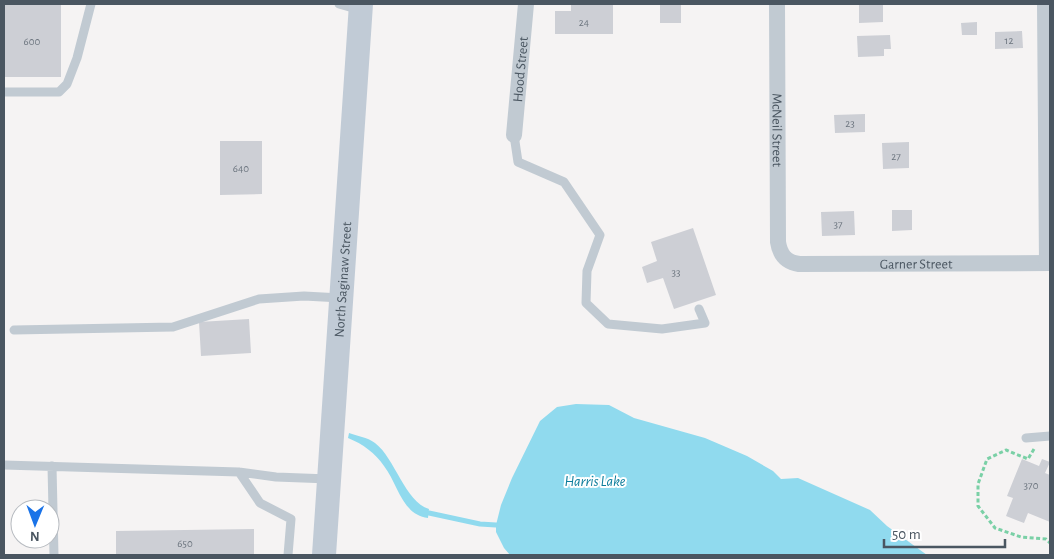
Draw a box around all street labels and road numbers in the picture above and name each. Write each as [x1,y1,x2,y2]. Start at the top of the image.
street label: Hood Street [511,36,531,103]
street label: McNeil Street [769,93,784,167]
street label: North Saginaw Street [333,221,354,338]
street label: Garner Street [880,257,953,272]

